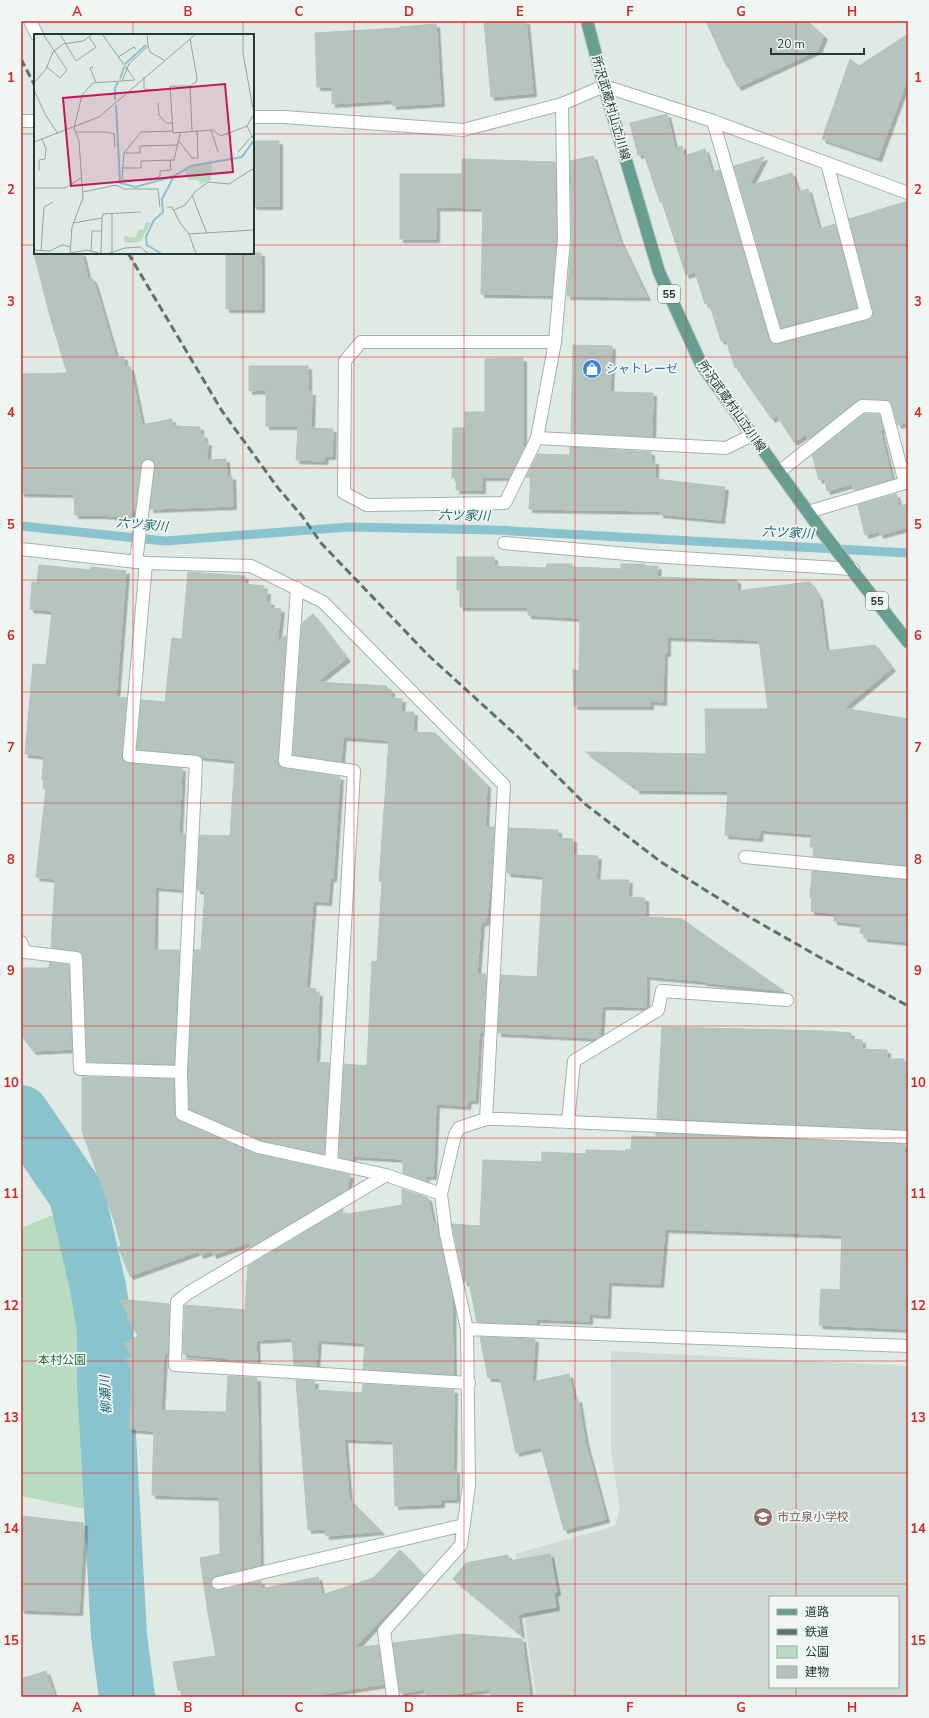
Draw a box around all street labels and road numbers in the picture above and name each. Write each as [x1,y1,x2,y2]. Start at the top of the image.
street label: 所沢武蔵村山立川線 [588,54,634,162]
road number: 55 [658,285,680,303]
street label: 所沢武蔵村山立川線 [694,357,770,455]
road number: 55 [866,592,888,610]

